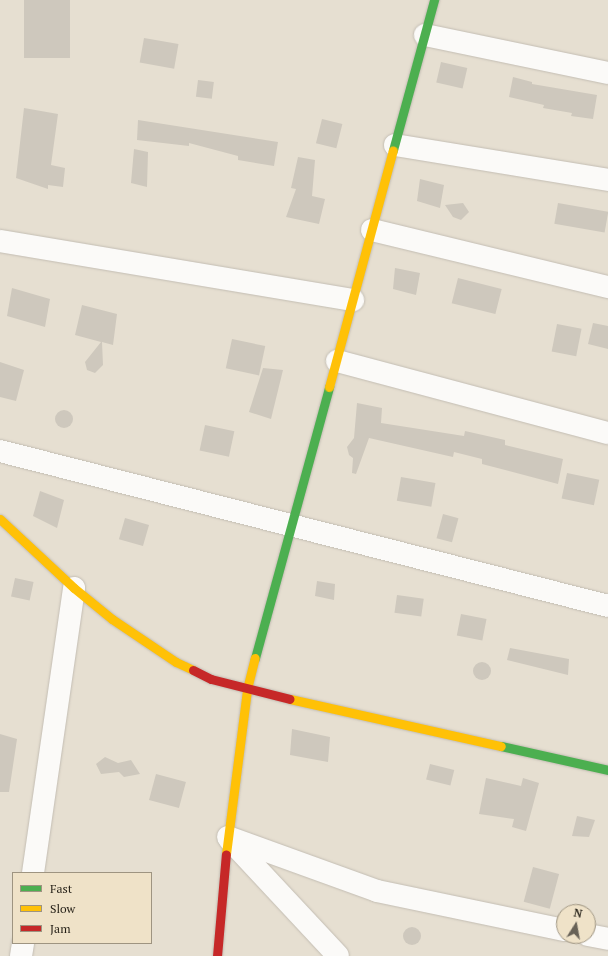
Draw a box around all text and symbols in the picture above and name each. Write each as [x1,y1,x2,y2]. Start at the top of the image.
legend [12,872,152,944]
text: Fast [50,881,72,896]
text: Slow [50,901,75,916]
north arrow [556,904,596,944]
text: N [573,906,584,921]
text: Jam [50,921,71,936]

